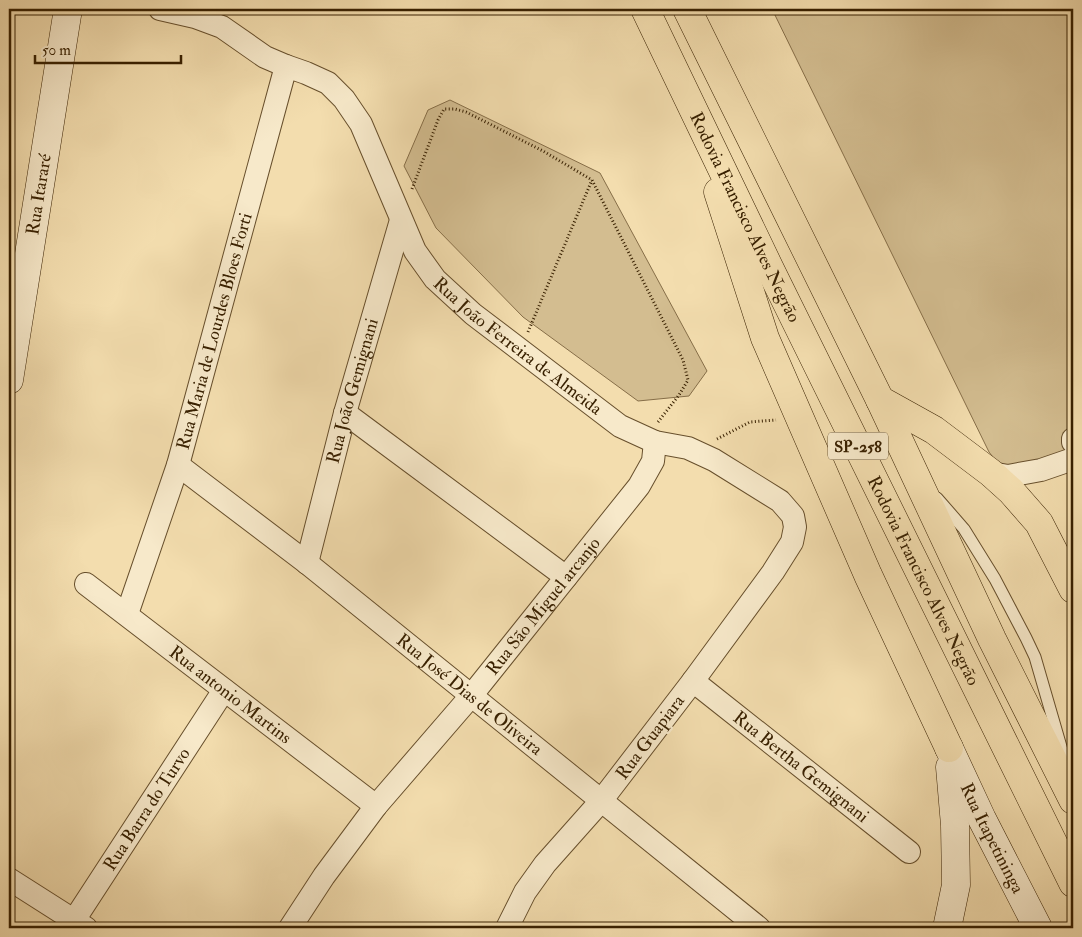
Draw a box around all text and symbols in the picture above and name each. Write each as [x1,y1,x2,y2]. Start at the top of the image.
scale bar [35,32,181,64]
text: 50 m [42,41,71,60]
street label: Rodovia Francisco Alves Negrão [684,108,806,326]
street label: Rua Itararé [21,152,57,237]
street label: Rua Maria de Lourdes Bloes Forti [172,210,258,452]
street label: Rua João Ferreira de Almeida [428,272,607,421]
street label: Rua João Gemignani [322,315,384,466]
road number: SP-258 [828,432,888,460]
street label: Rodovia Francisco Alves Negrão [862,472,985,690]
street label: Rua São Miguel arcanjo [481,532,606,680]
street label: Rua José Dias de Oliveira [392,629,548,761]
street label: Rua antonio Martins [164,641,296,749]
street label: Rua Guapiara [611,690,690,784]
street label: Rua Bertha Gemignani [728,706,874,828]
street label: Rua Barra do Turvo [98,743,196,875]
street label: Rua Itapetininga [955,779,1029,898]

